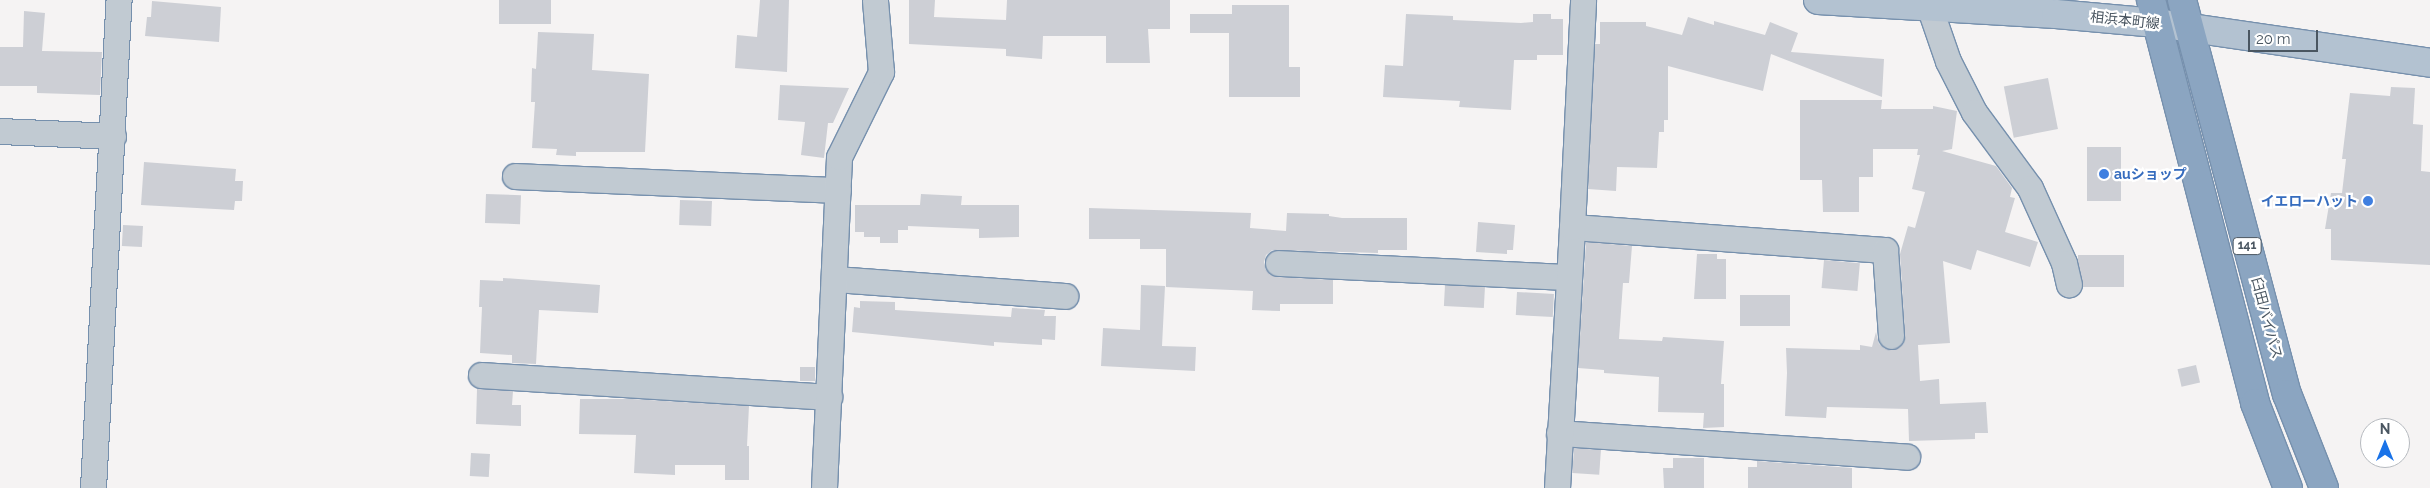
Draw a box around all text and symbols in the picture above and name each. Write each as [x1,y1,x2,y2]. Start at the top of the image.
street label: 相浜本町線 [2089,8,2161,32]
scale bar [2250,20,2320,52]
text: 20 m [2256,30,2291,48]
place label: auショップ [2114,166,2187,182]
marker: auショップ [2098,168,2110,180]
place label: イエローハット [2260,193,2358,209]
marker: イエローハット [2362,195,2374,207]
road number: 141 [2232,237,2262,256]
street label: 臼田バイパス [2248,275,2286,361]
north arrow [2360,418,2410,468]
text: N [2380,421,2390,437]

